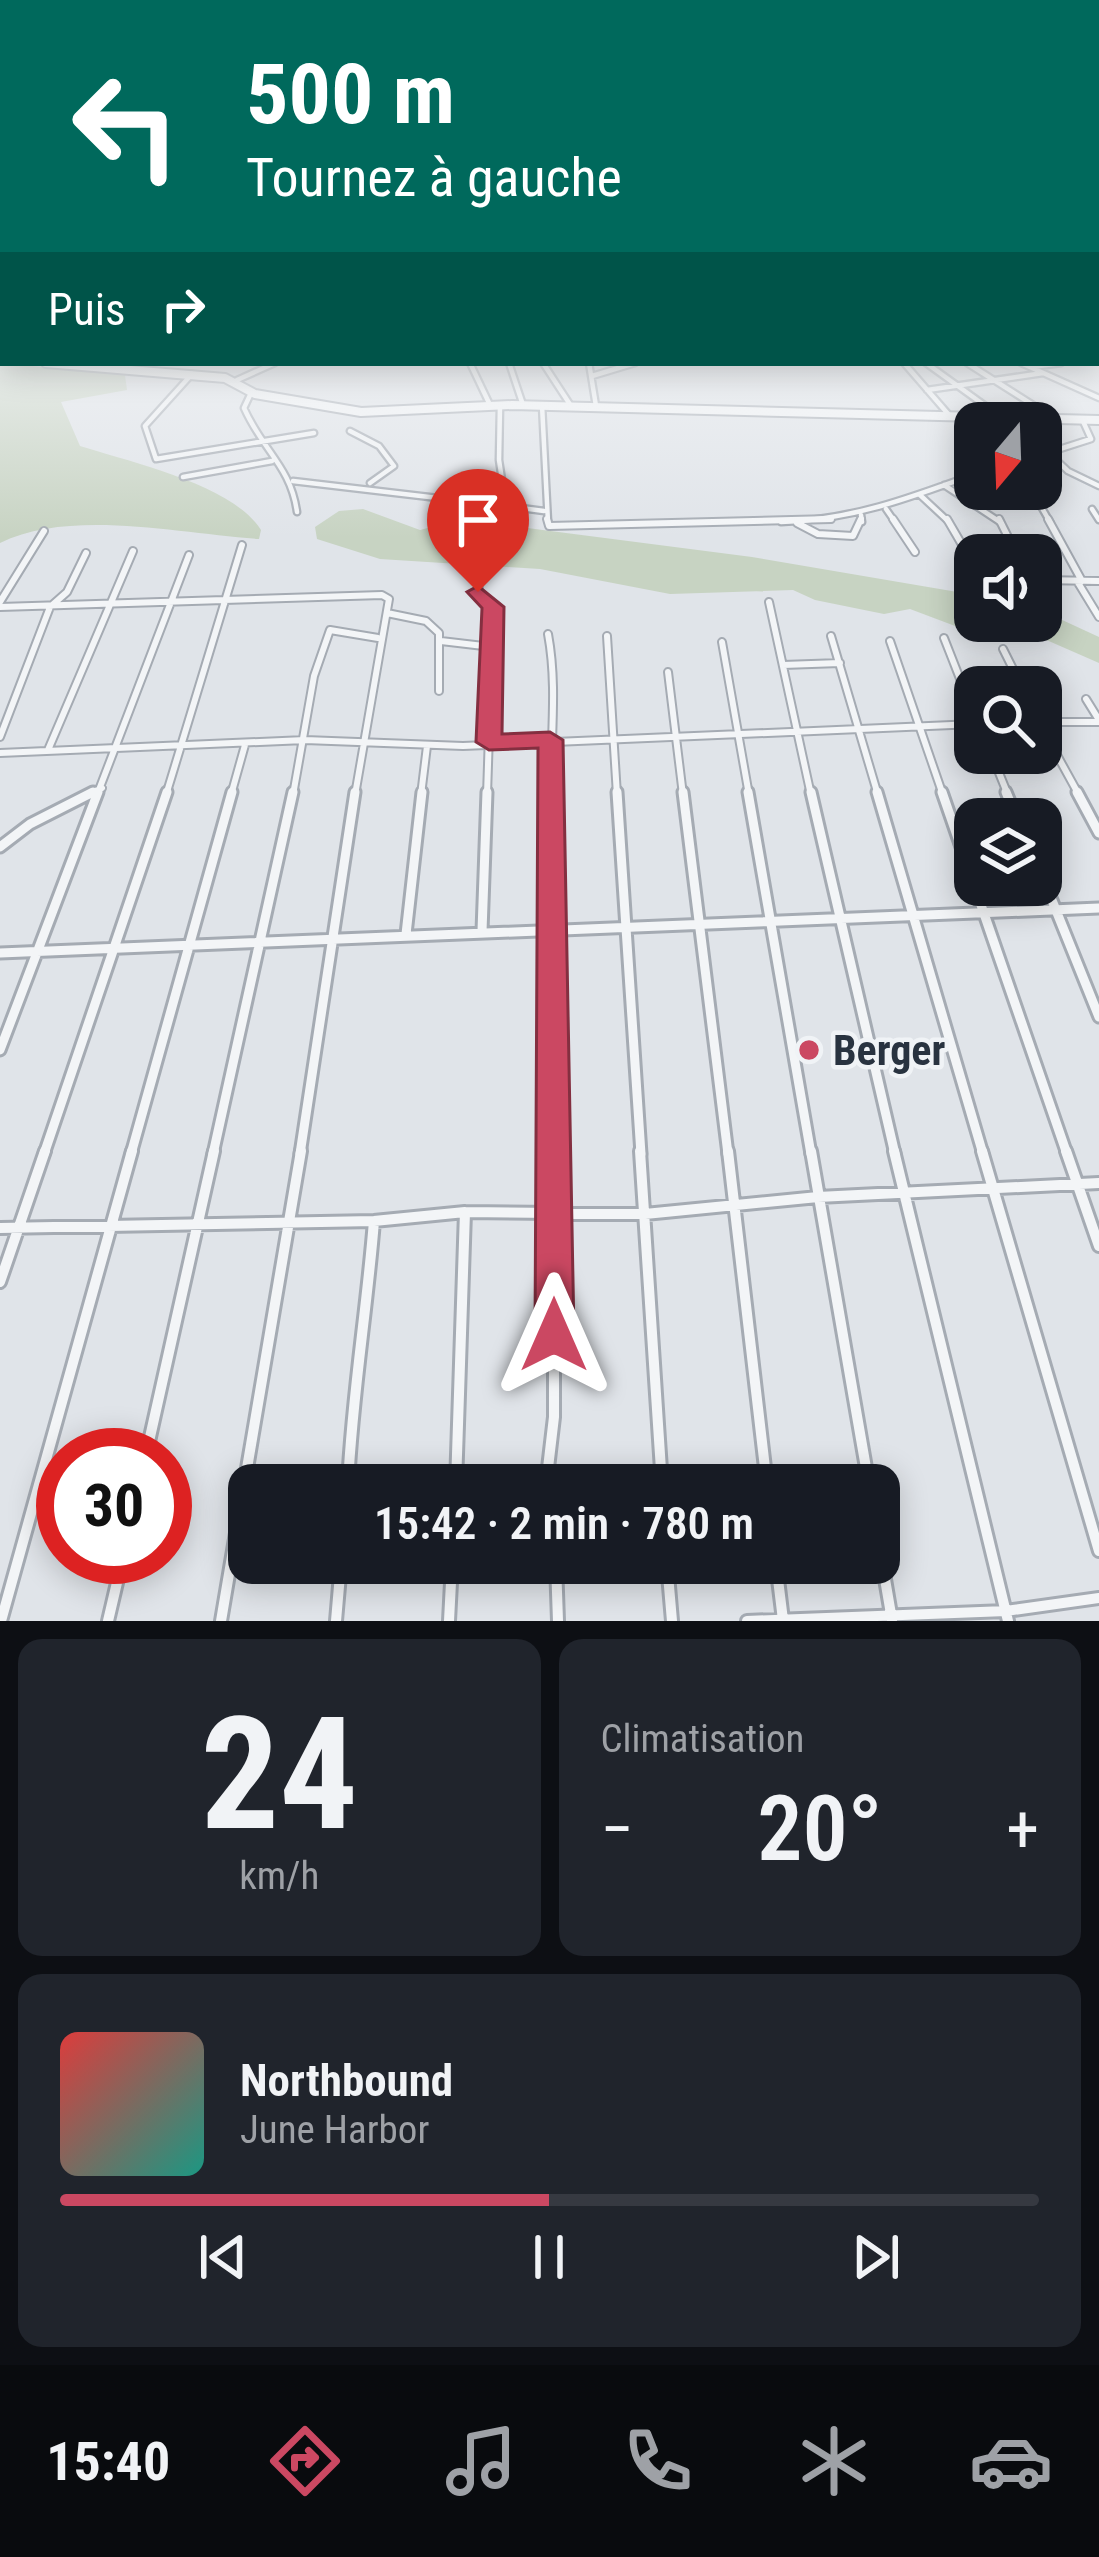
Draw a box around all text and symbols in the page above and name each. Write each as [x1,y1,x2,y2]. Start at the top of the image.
text: 500 m [246,45,455,144]
icon: left [48,48,204,204]
text: Tournez à gauche [246,146,622,209]
icon: right [150,276,216,342]
text: Puis [48,283,126,336]
north arrow [954,402,1062,510]
map controls [954,402,1062,906]
pin [427,469,529,592]
icon: arrive [445,487,511,553]
button: sound [954,534,1062,642]
button: search [954,666,1062,774]
button: layers [954,798,1062,906]
place label: Berger [833,1026,945,1075]
marker: Berger [796,1037,822,1063]
position arrow [491,1272,617,1398]
speed limit sign: 30 [36,1428,192,1584]
text: 15:42 · 2 min · 780 m [374,1497,754,1550]
text: 24 [200,1683,358,1866]
text: Climatisation [601,1716,804,1762]
text: 20° [757,1777,882,1882]
text: − [601,1791,634,1868]
text: + [1006,1791,1039,1868]
text: km/h [239,1853,319,1899]
text: Northbound [240,2054,453,2107]
text: June Harbor [240,2107,429,2153]
icon: previous [190,2224,256,2290]
icon: pause [516,2224,582,2290]
icon: next [843,2224,909,2290]
icon: directions [263,2419,347,2503]
icon: music [439,2419,523,2503]
icon: phone [616,2419,700,2503]
icon: climate [792,2419,876,2503]
icon: car [969,2419,1053,2503]
text: 15:40 [46,2430,170,2493]

